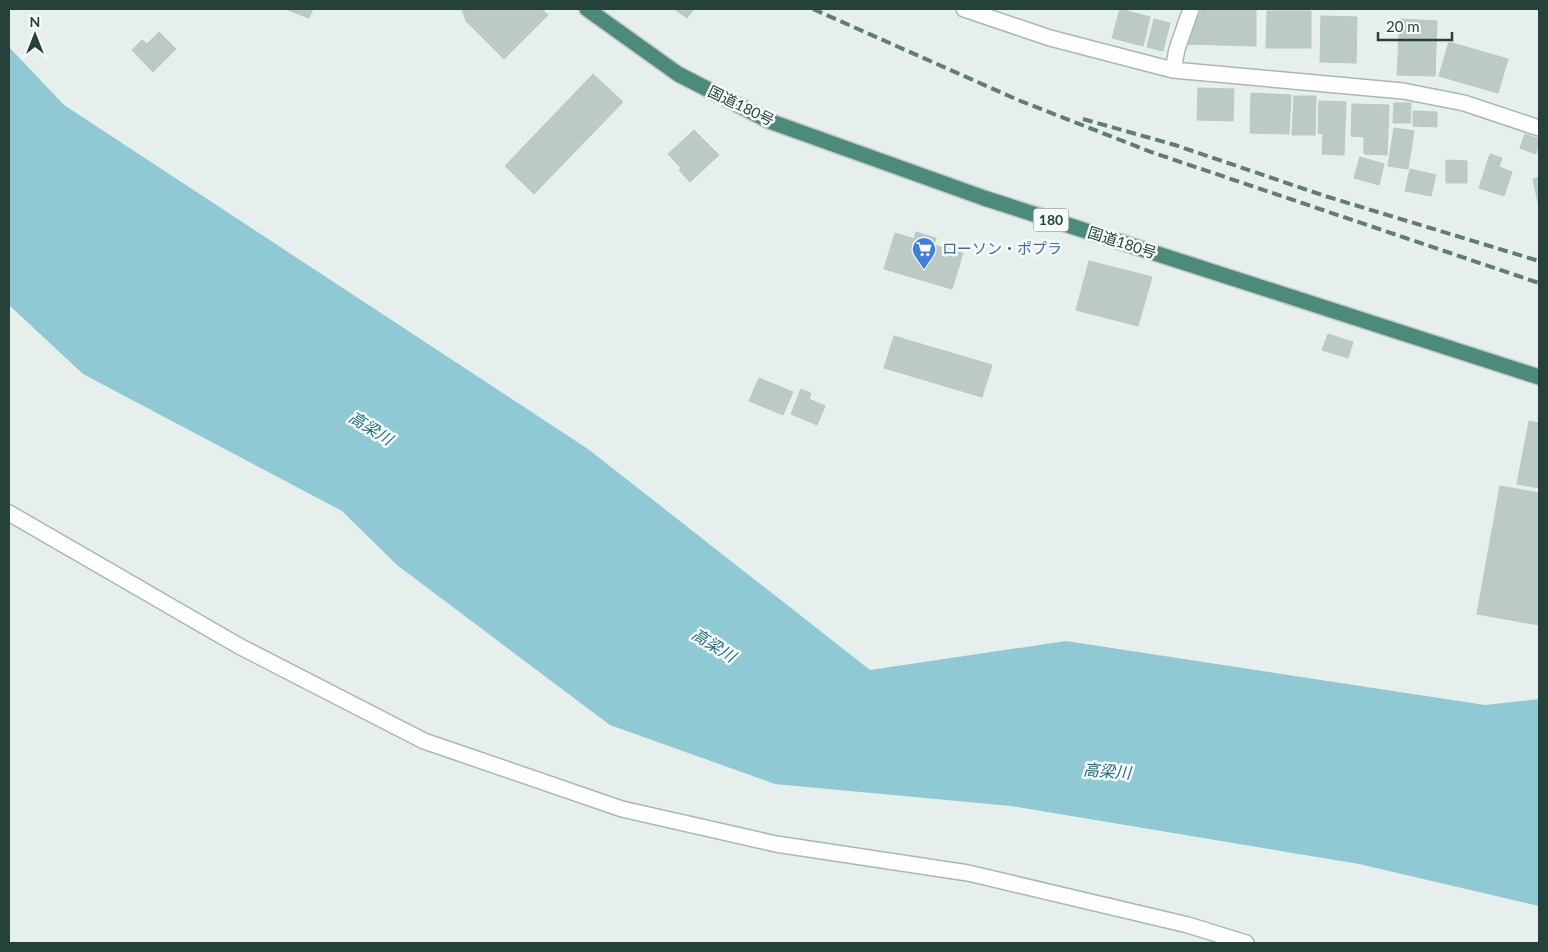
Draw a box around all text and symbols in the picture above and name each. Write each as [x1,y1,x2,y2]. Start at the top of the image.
north arrow [10,10,60,60]
scale bar [1378,10,1452,42]
text: N [30,13,40,30]
text: 20 m [1386,17,1420,35]
street label: 国道180号 [706,81,777,129]
road number: 180 [1034,208,1068,232]
street label: 国道180号 [1086,223,1159,262]
supermarket icon: ローソン・ポプラ [911,236,937,270]
place label: ローソン・ポプラ [942,239,1062,257]
water label: 高梁川 [346,407,398,449]
water label: 高梁川 [689,624,741,666]
water label: 高梁川 [1082,759,1134,782]

